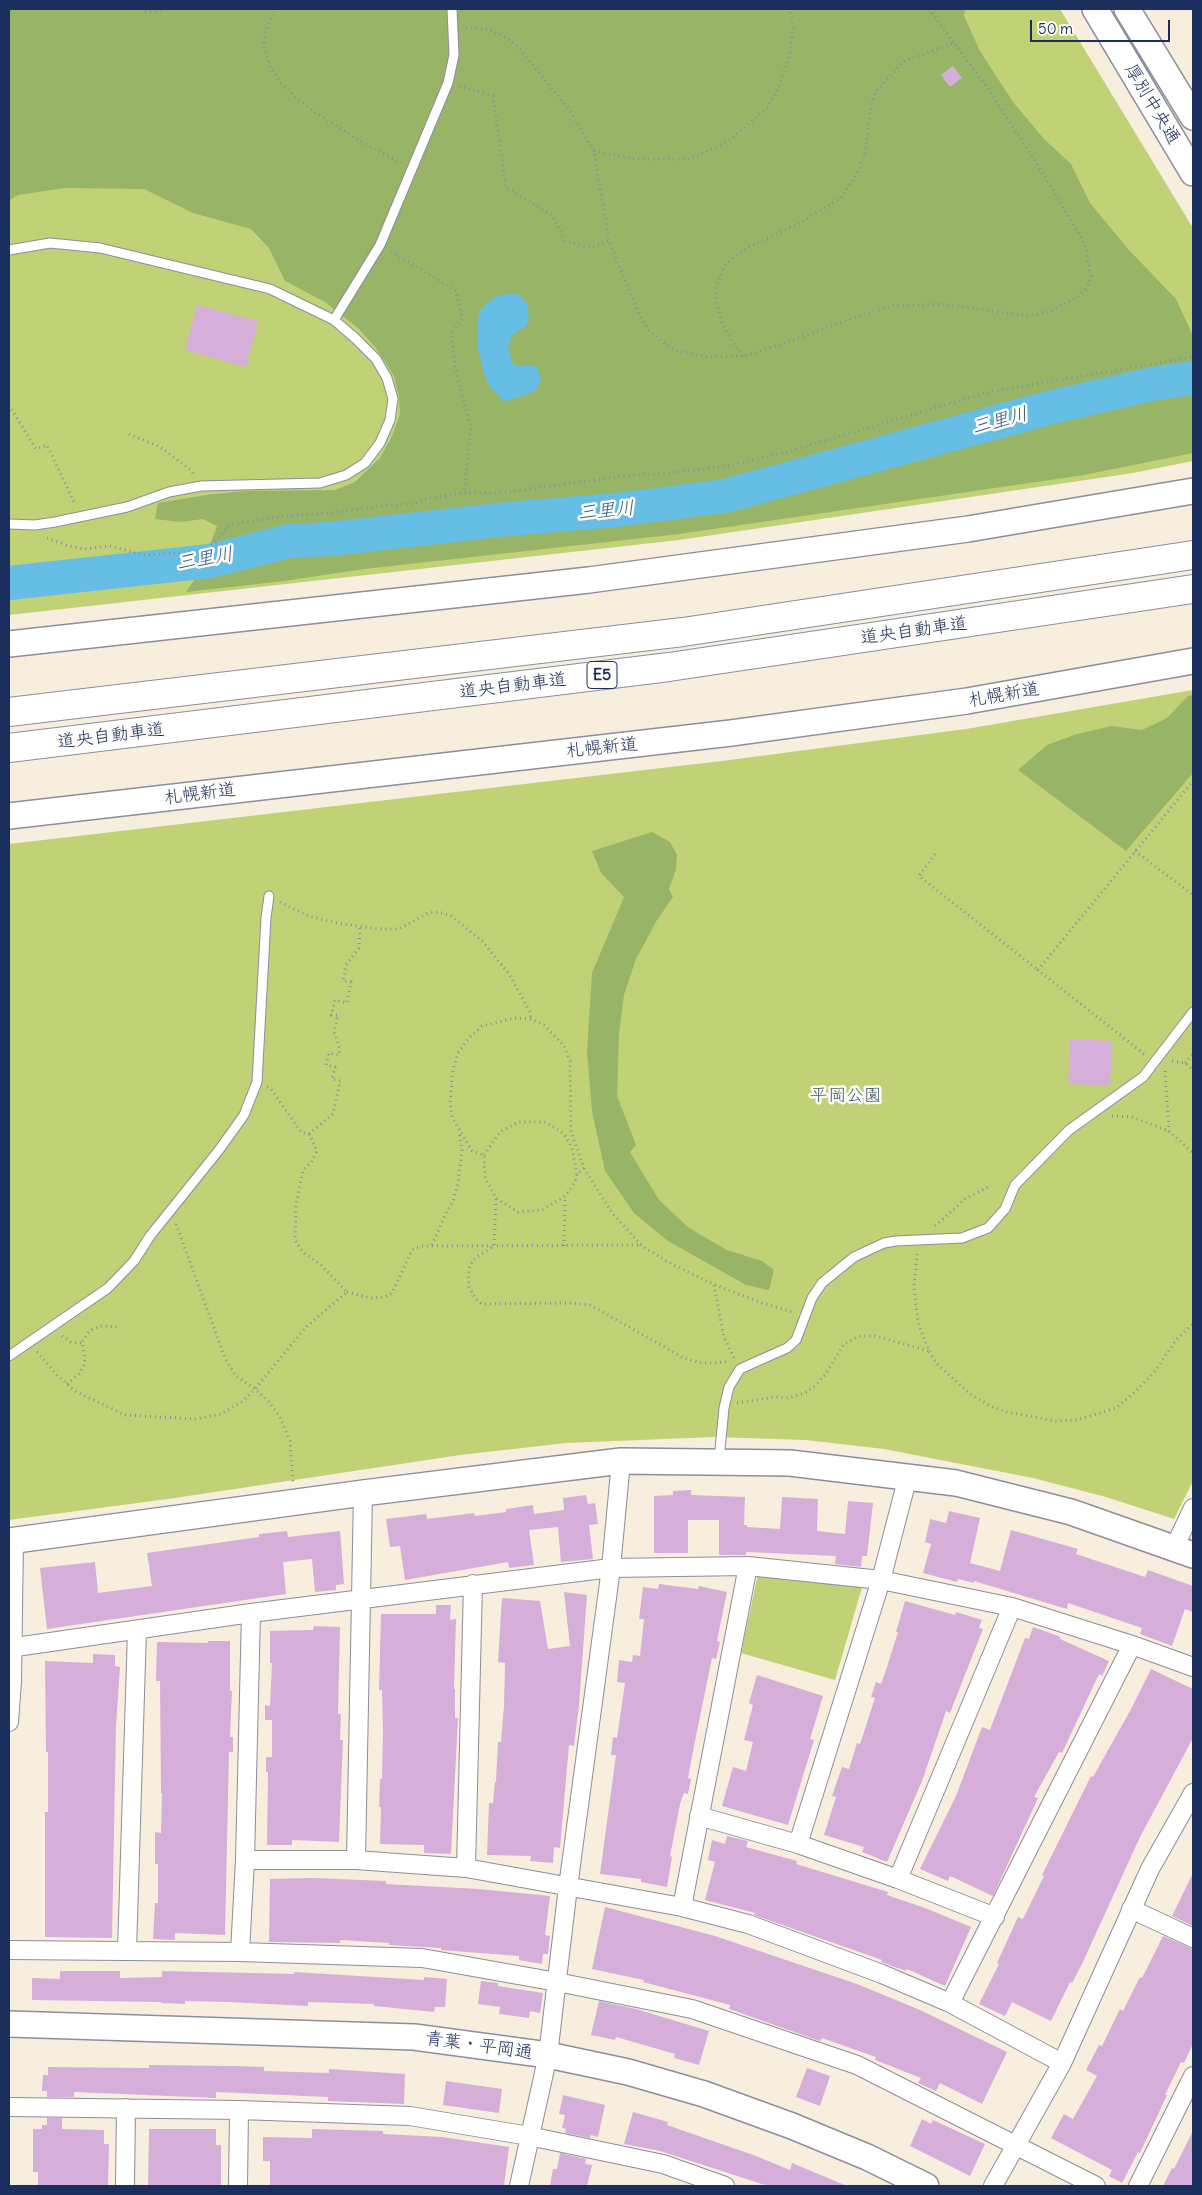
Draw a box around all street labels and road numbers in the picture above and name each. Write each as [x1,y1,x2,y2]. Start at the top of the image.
street label: 厚別中央通 [1120,60,1184,148]
street label: 道央自動車道 [859,613,969,649]
road number: E5 [587,662,617,688]
street label: 道央自動車道 [458,669,568,703]
street label: 札幌新道 [967,678,1041,712]
street label: 道央自動車道 [56,719,166,753]
street label: 札幌新道 [565,733,639,763]
street label: 札幌新道 [163,779,237,809]
street label: 青葉・平岡通 [424,2028,534,2064]

